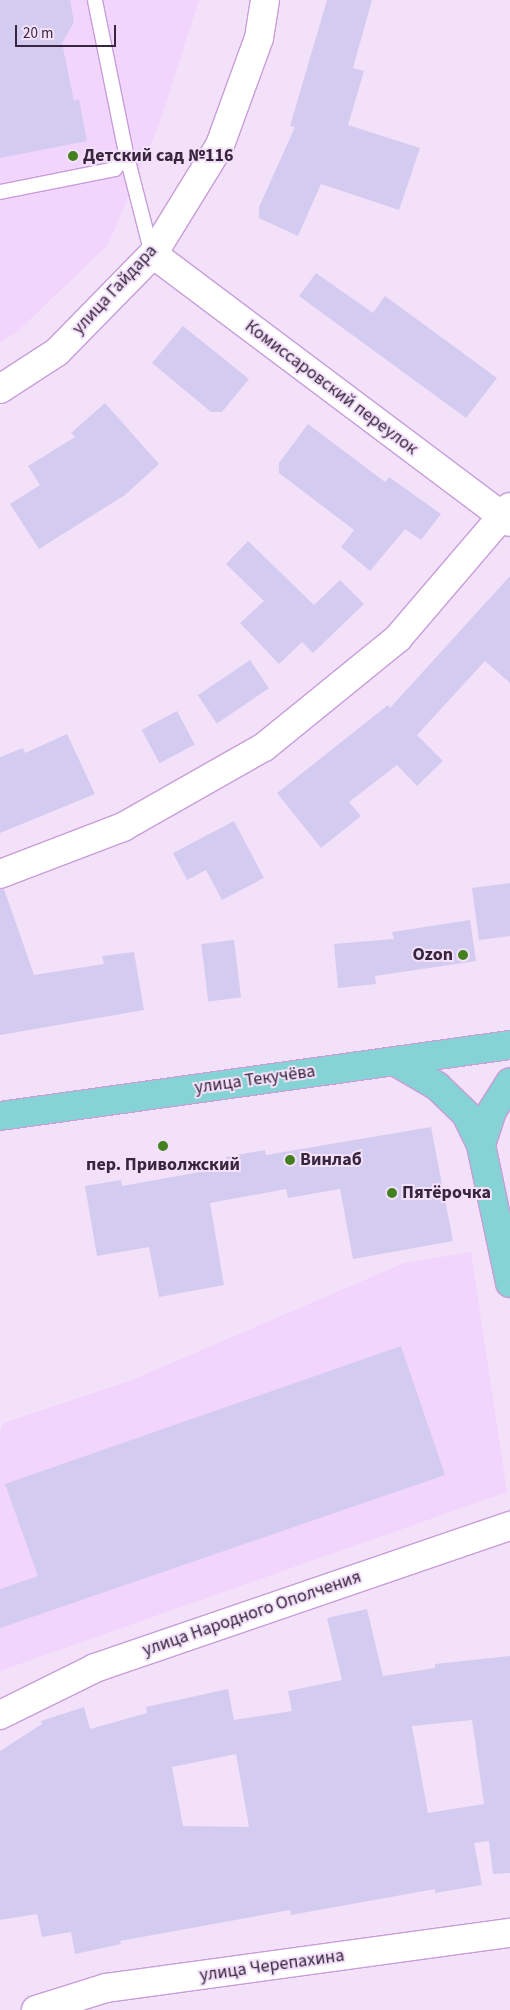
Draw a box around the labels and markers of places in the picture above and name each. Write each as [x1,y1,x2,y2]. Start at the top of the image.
place label: Детский сад №116 [83,145,234,167]
marker: Детский сад №116 [67,150,79,162]
place label: Ozon [413,944,453,966]
marker: Ozon [457,949,469,961]
marker: пер. Приволжский [157,1140,169,1152]
place label: Винлаб [300,1149,362,1171]
place label: пер. Приволжский [86,1154,240,1176]
marker: Винлаб [284,1154,296,1166]
place label: Пятёрочка [402,1182,491,1204]
marker: Пятёрочка [386,1187,398,1199]

